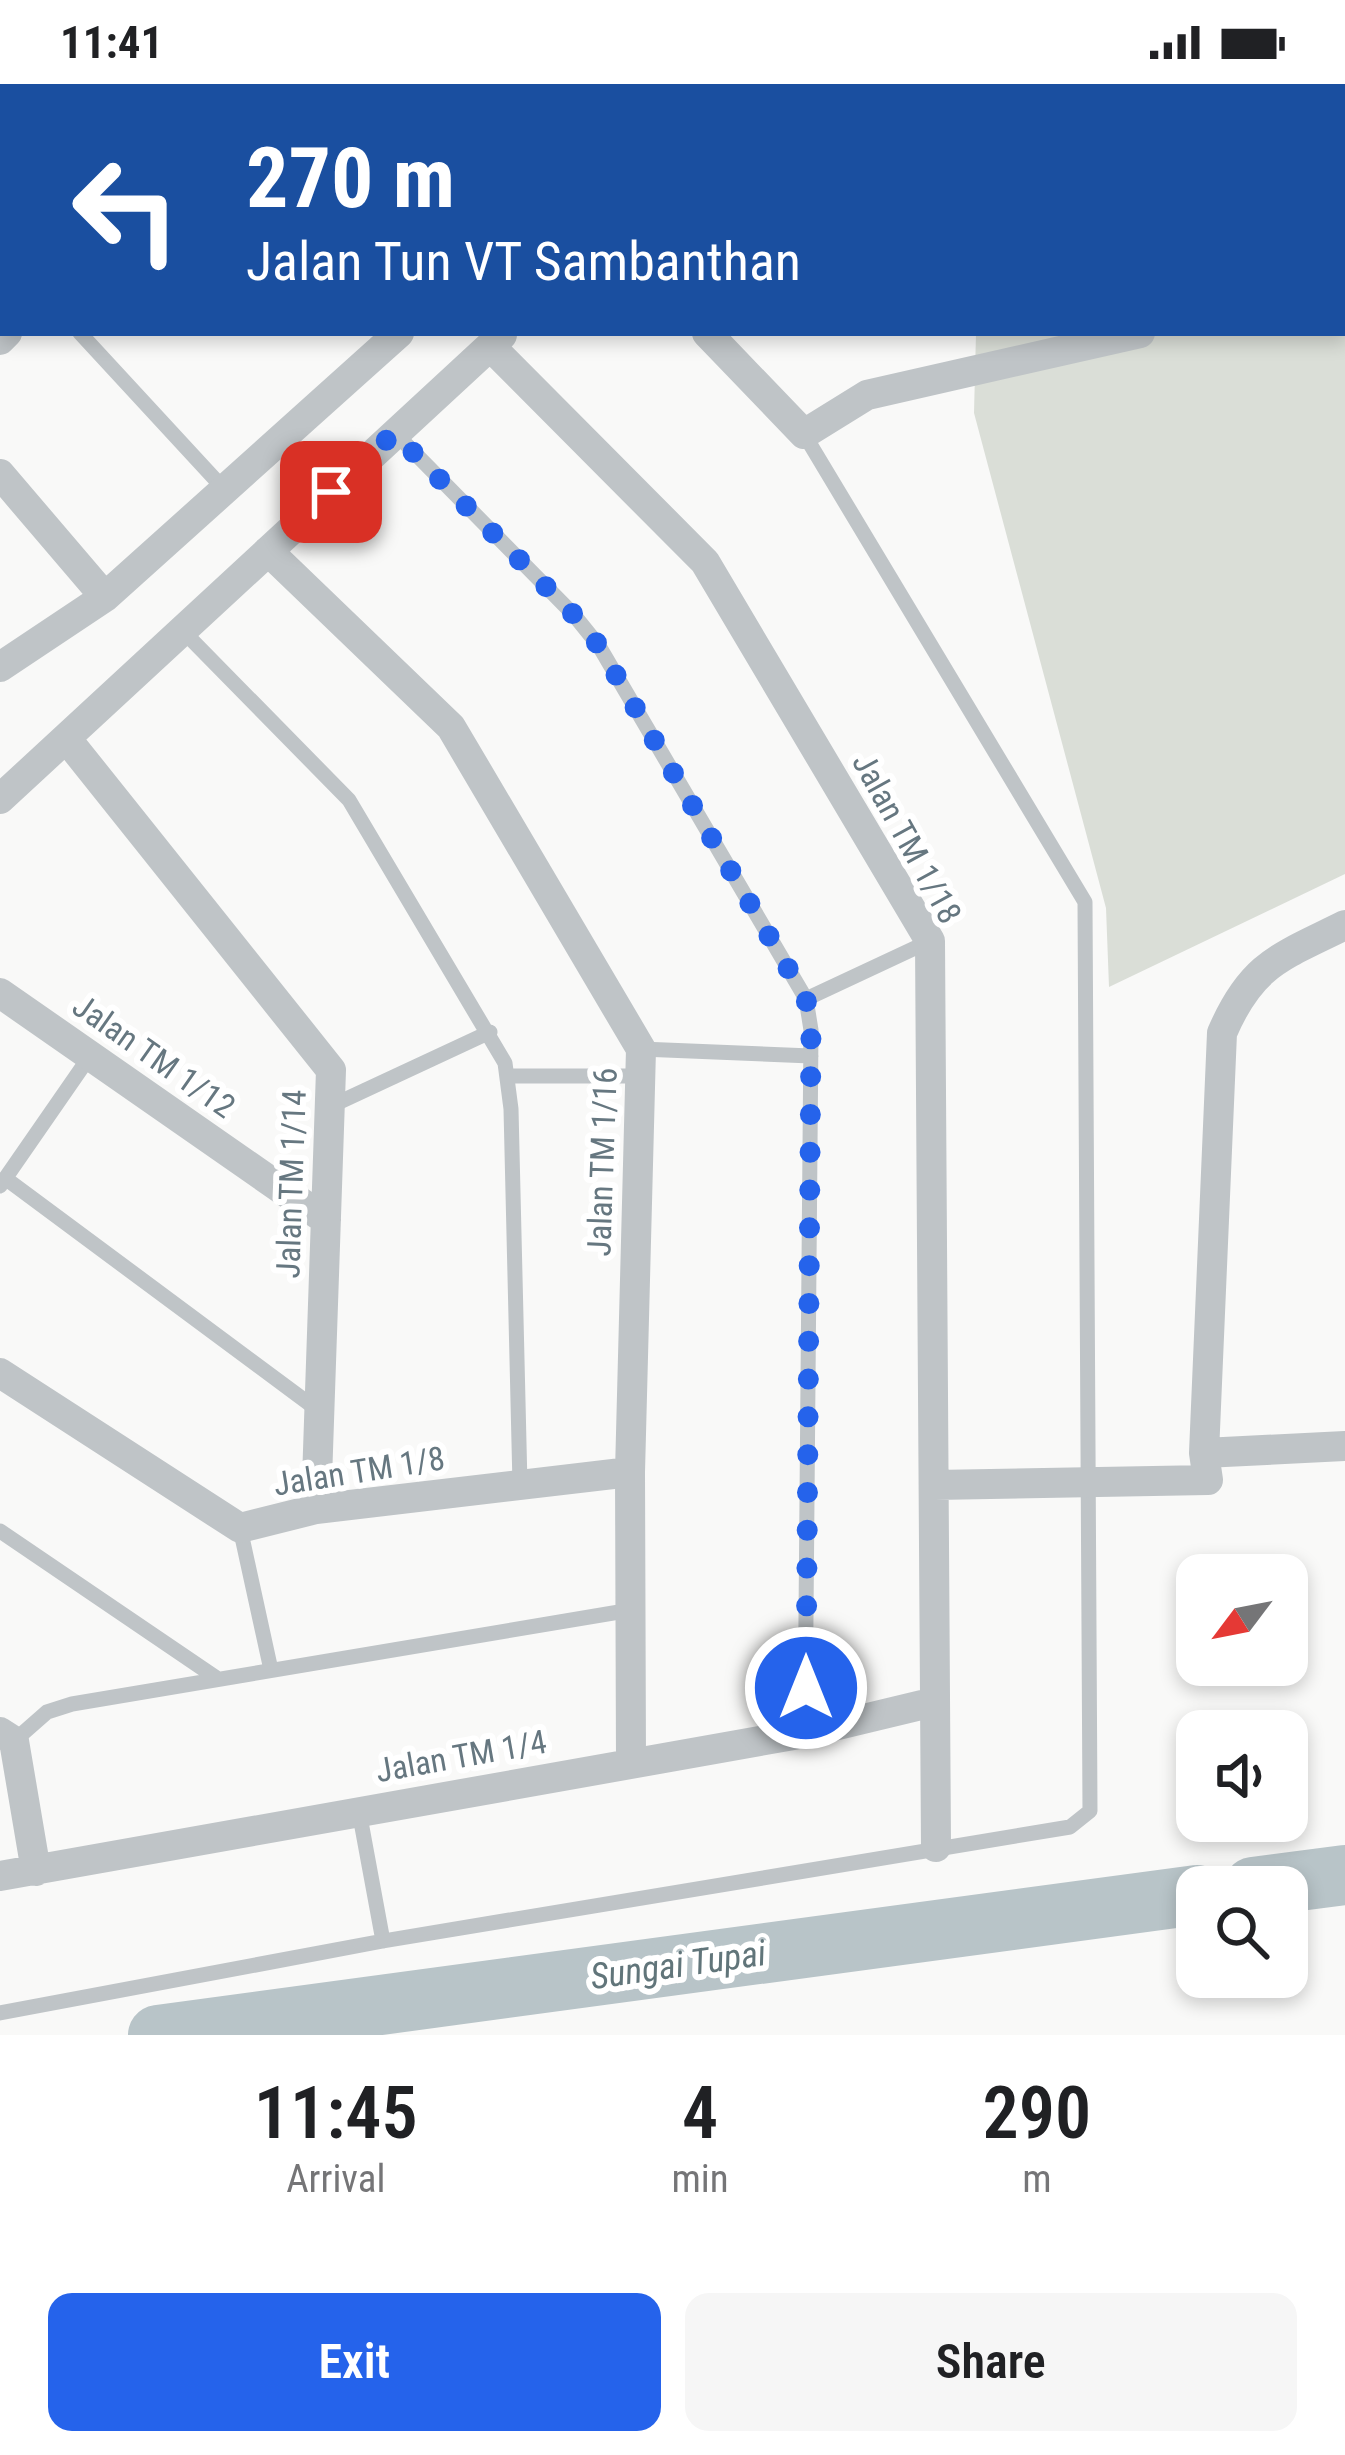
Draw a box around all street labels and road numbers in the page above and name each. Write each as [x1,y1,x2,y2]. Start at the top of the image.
street label: Jalan TM 1/18 [844,746,970,930]
street label: Jalan TM 1/12 [65,986,243,1126]
street label: Jalan TM 1/16 [579,1067,625,1257]
street label: Jalan TM 1/14 [268,1089,314,1279]
street label: Jalan TM 1/8 [271,1438,447,1504]
street label: Jalan TM 1/4 [373,1722,549,1790]

